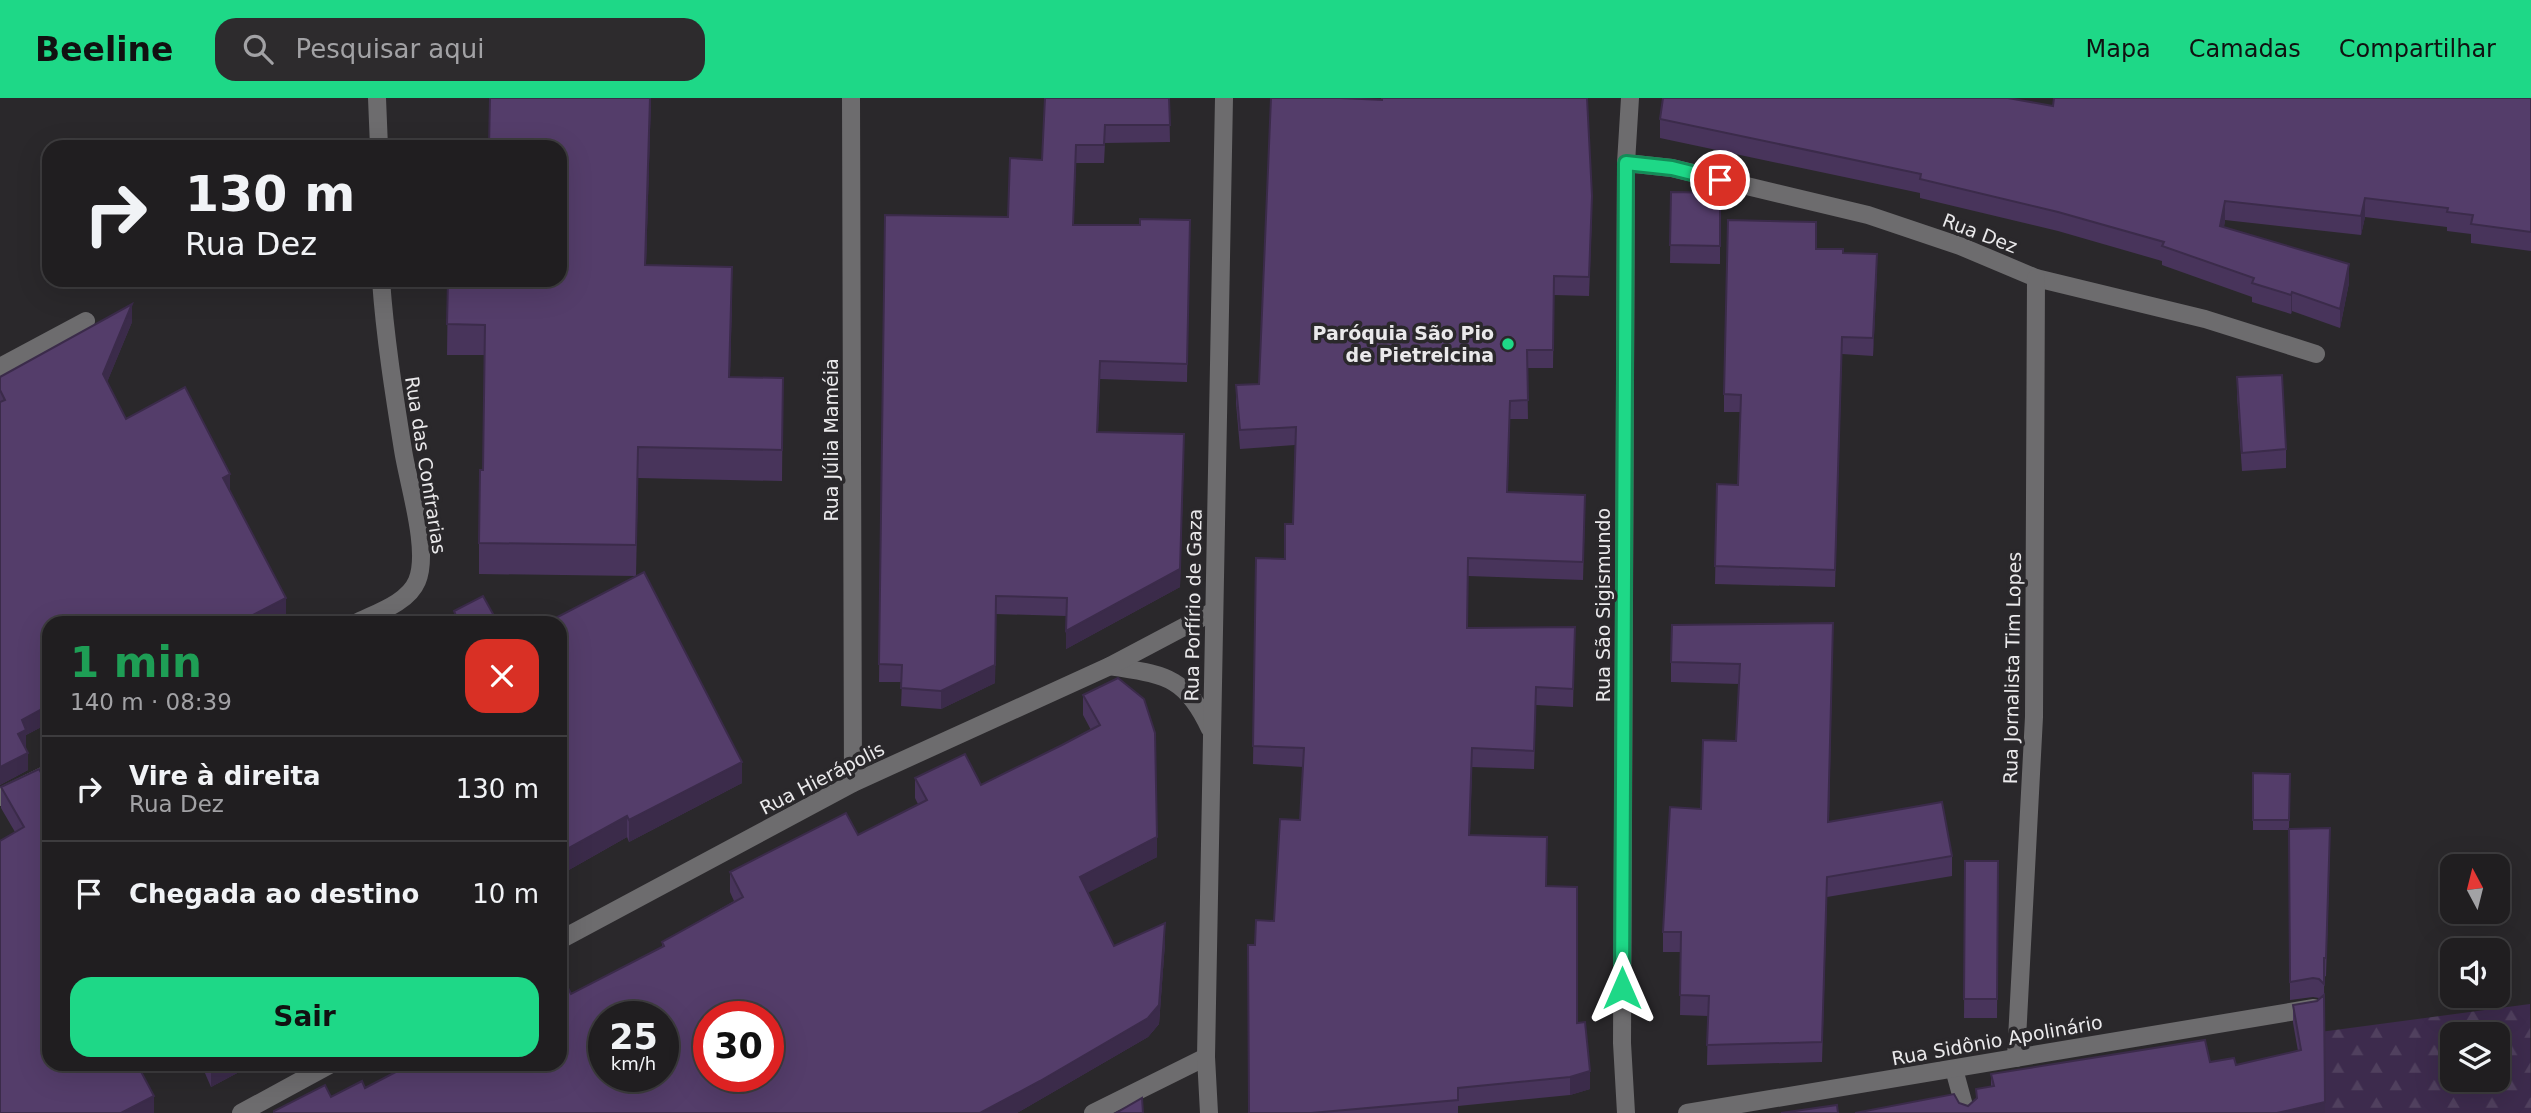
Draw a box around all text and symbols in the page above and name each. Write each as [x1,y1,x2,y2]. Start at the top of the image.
search box [215,18,705,81]
text: Beeline [35,30,173,69]
icon: search [239,30,277,68]
text: Pesquisar aqui [295,34,485,64]
text: Mapa [2085,35,2151,63]
text: Camadas [2189,35,2301,63]
text: Compartilhar [2339,35,2496,63]
pin [1690,150,1750,210]
icon: arrive [1701,161,1739,199]
text: 130 m [185,166,355,223]
icon: right [70,168,161,259]
street label: Rua Dez [1939,209,2021,257]
text: Rua Dez [185,225,317,263]
place label: Paróquia São Pio de Pietrelcina [1313,322,1494,366]
marker: Paróquia São Pio de Pietrelcina [1500,336,1516,352]
street label: Rua Júlia Maméia [820,358,842,522]
street label: Rua das Confrarias [401,375,451,555]
street label: Rua Porfírio de Gaza [1180,508,1206,702]
street label: Rua São Sigismundo [1592,508,1614,702]
street label: Rua Jornalista Tim Lopes [1999,552,2025,784]
text: 1 min [70,638,202,687]
button: close [465,639,539,713]
text: 140 m · 08:39 [70,689,232,715]
street label: Rua Hierápolis [756,737,888,819]
text: Vire à direita [129,761,321,791]
icon: right [70,770,108,808]
text: 130 m [456,774,539,804]
text: Rua Dez [129,791,224,817]
north arrow [2440,854,2510,924]
map controls [2440,854,2510,1092]
icon: arrive [70,875,108,913]
text: Chegada ao destino [129,879,419,909]
text: 10 m [472,879,539,909]
button: sound [2440,938,2510,1008]
position arrow [1585,951,1659,1025]
button: Sair [70,977,539,1057]
speed limit sign: 30 [693,1001,784,1092]
street label: Rua Sidônio Apolinário [1890,1011,2104,1069]
text: 25 [609,1017,658,1057]
button: layers [2440,1022,2510,1092]
text: km/h [611,1053,656,1074]

